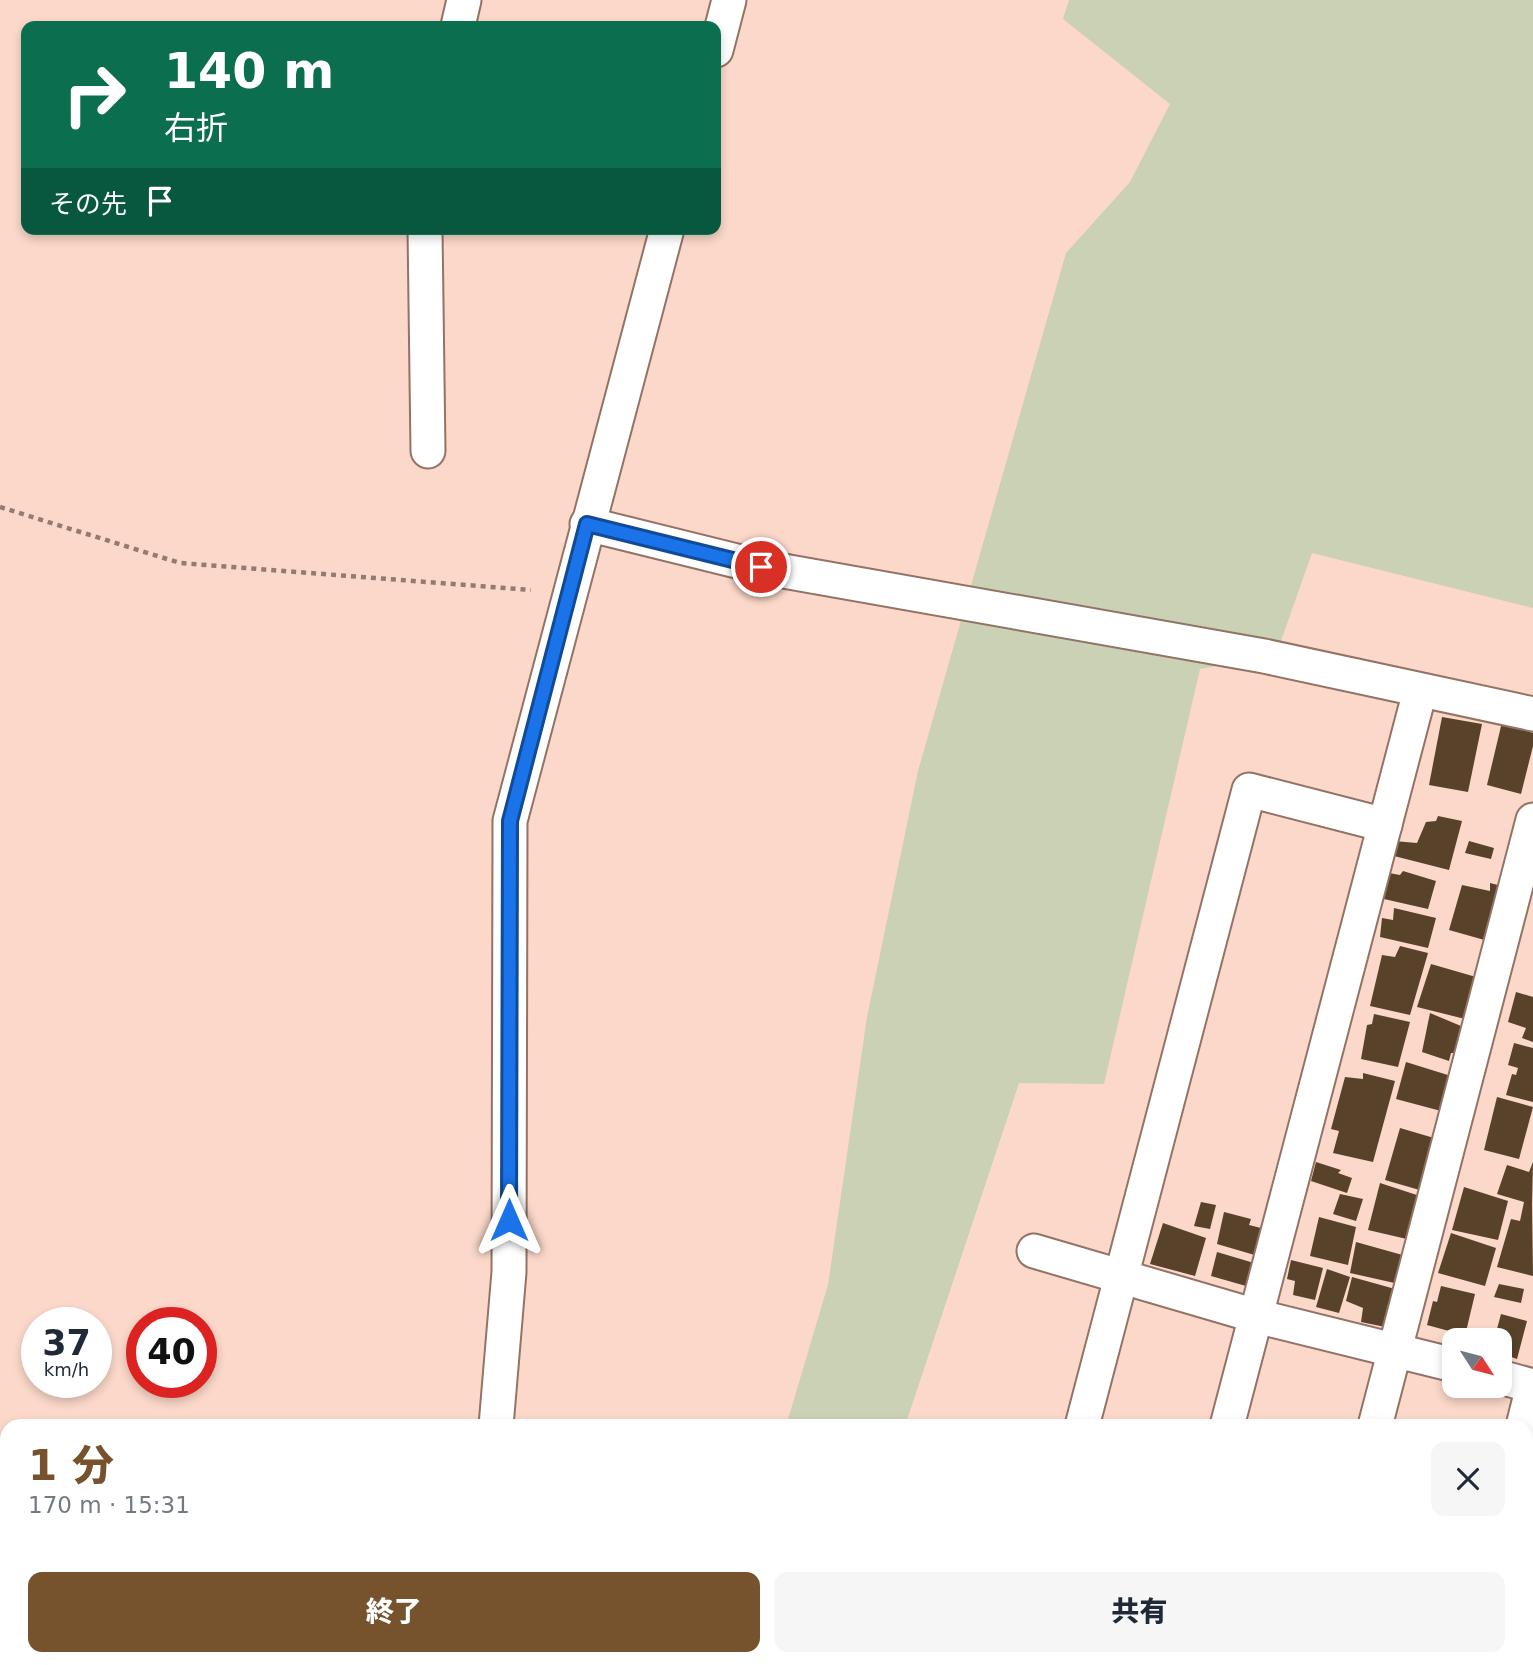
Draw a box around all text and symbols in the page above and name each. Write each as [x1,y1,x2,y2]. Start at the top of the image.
text: 140 m [164,43,334,100]
icon: right [49,49,140,140]
text: 右折 [164,109,228,147]
icon: arrive [141,182,179,220]
text: その先 [49,189,127,219]
pin [731,537,791,597]
icon: arrive [742,548,780,586]
position arrow [472,1183,546,1257]
speed limit sign: 40 [126,1307,217,1398]
text: 37 [42,1323,91,1363]
north arrow [1442,1328,1512,1398]
map controls [1442,1328,1512,1398]
text: km/h [44,1359,89,1380]
text: 1 分 [28,1441,114,1490]
button: close [1431,1442,1505,1516]
text: 170 m · 15:31 [28,1492,190,1518]
button: 終了 [28,1572,760,1652]
button: 共有 [774,1572,1505,1652]

